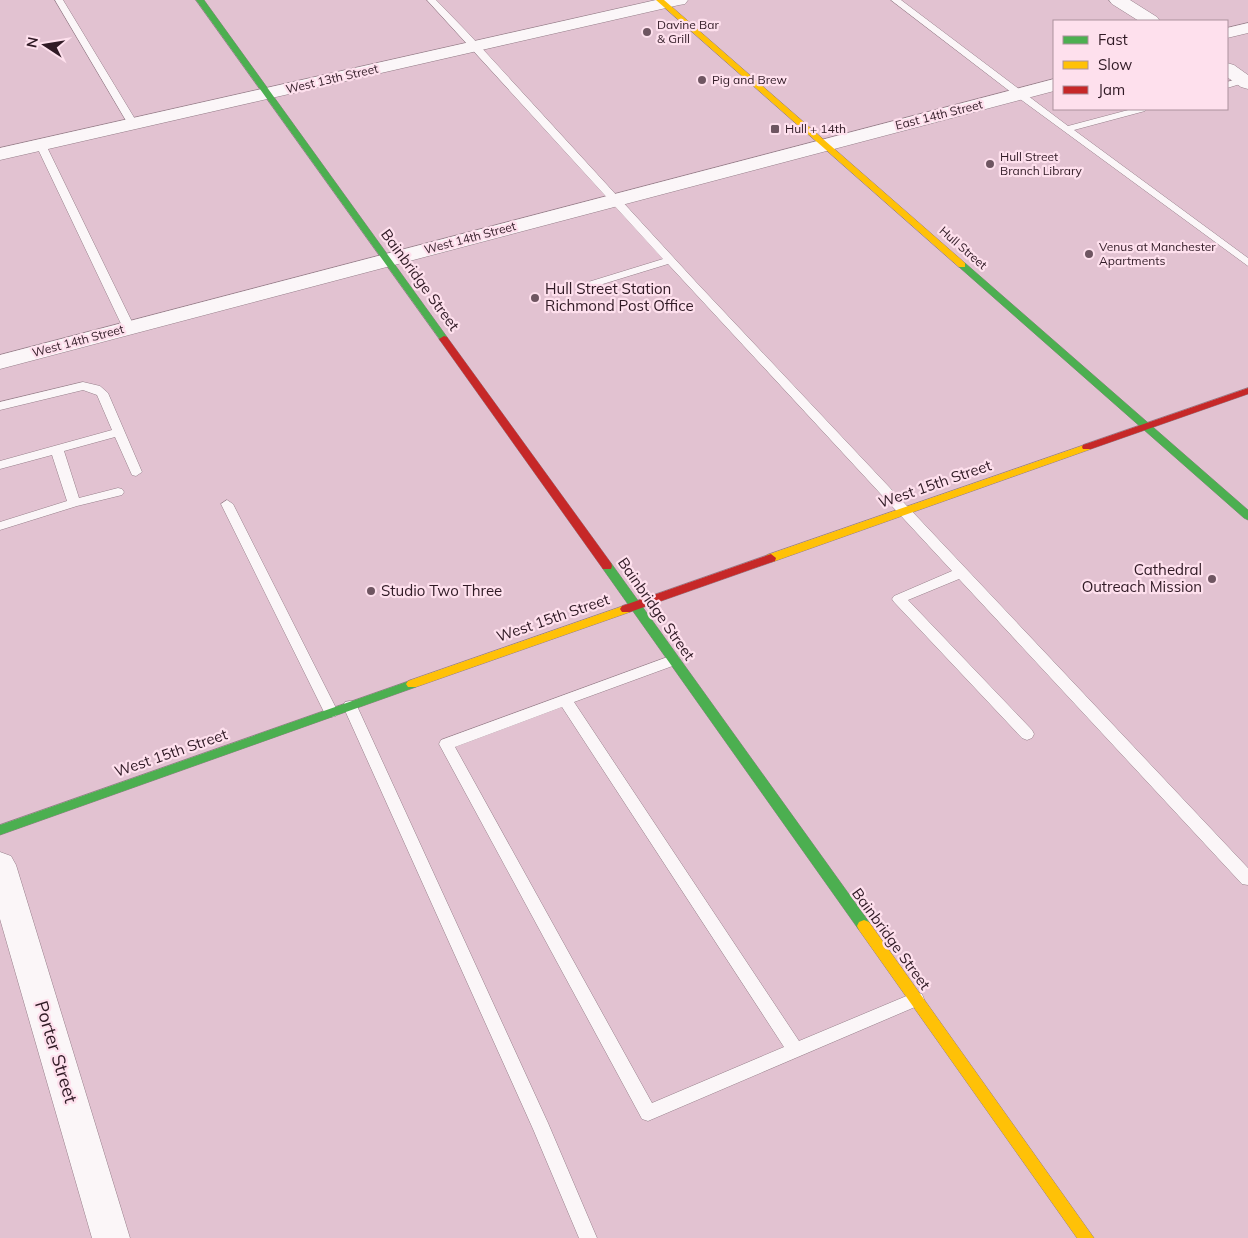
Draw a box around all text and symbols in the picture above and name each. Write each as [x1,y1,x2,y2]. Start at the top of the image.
place label: Davine Bar & Grill [657,17,719,46]
north arrow [20,20,70,70]
legend [1053,20,1228,110]
marker: Davine Bar & Grill [641,26,653,38]
text: Fast [1098,30,1128,49]
text: N [22,35,42,49]
text: Slow [1098,55,1132,74]
street label: West 13th Street [284,61,380,96]
place label: Pig and Brew [712,72,787,87]
marker: Pig and Brew [696,74,708,86]
text: Jam [1098,80,1125,99]
street label: East 14th Street [894,96,984,133]
place label: Hull + 14th [785,121,846,136]
marker: Hull + 14th [769,123,781,135]
place label: Hull Street Branch Library [1000,149,1083,178]
marker: Hull Street Branch Library [984,158,996,170]
street label: West 14th Street [422,218,517,257]
street label: Hull Street [936,223,990,272]
street label: Bainbridge Street [377,225,464,334]
place label: Venus at Manchester Apartments [1099,239,1216,268]
marker: Venus at Manchester Apartments [1083,248,1095,260]
place label: Hull Street Station Richmond Post Office [545,279,694,315]
marker: Hull Street Station Richmond Post Office [529,292,541,304]
street label: West 14th Street [30,321,125,360]
street label: West 15th Street [876,455,994,512]
street label: Bainbridge Street [614,554,699,664]
place label: Cathedral Outreach Mission [1082,560,1202,596]
marker: Cathedral Outreach Mission [1206,573,1218,585]
place label: Studio Two Three [381,581,502,600]
marker: Studio Two Three [365,585,377,597]
street label: West 15th Street [494,589,612,646]
street label: West 15th Street [112,724,230,781]
street label: Bainbridge Street [848,884,935,993]
street label: Porter Street [30,998,83,1106]

